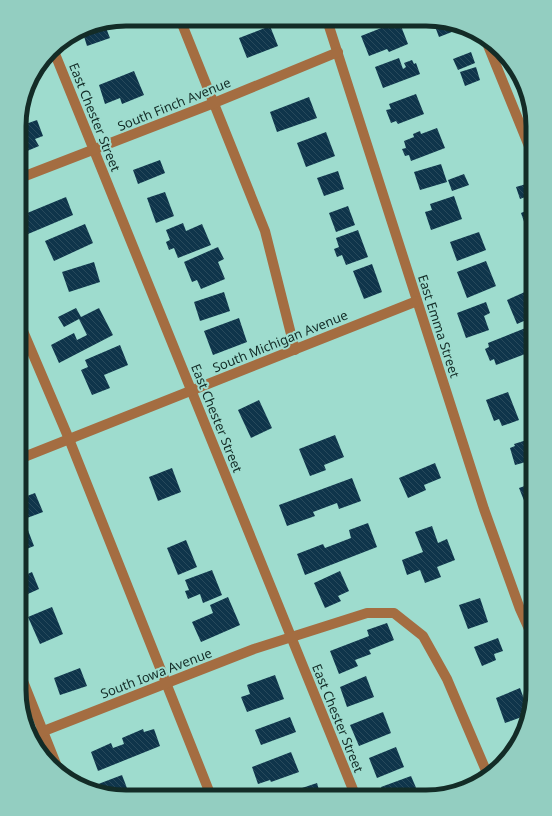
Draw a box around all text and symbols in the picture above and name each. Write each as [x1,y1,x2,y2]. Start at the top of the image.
street label: East Chester Street [65,60,125,174]
street label: South Finch Avenue [115,73,233,135]
street label: East Emma Street [414,272,464,380]
street label: South Michigan Avenue [210,306,350,376]
street label: East Chester Street [187,361,247,475]
street label: South Iowa Avenue [98,644,214,702]
street label: East Chester Street [308,661,368,775]

